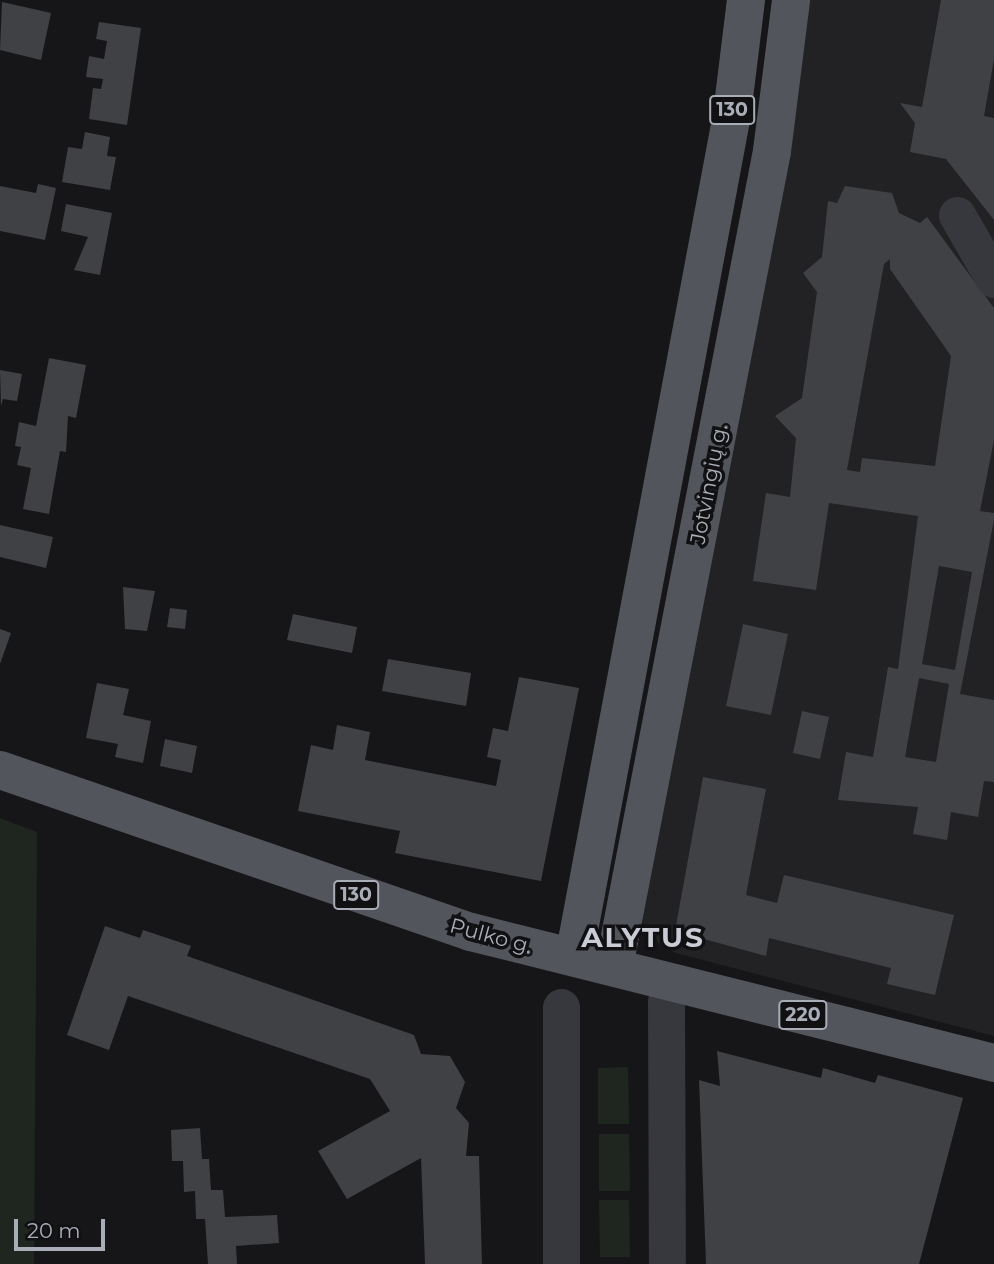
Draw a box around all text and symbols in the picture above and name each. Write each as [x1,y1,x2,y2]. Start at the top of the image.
road number: 130 [708,94,756,125]
street label: Jotvingių g. [685,422,733,546]
road number: 130 [332,880,380,911]
street label: Pulko g. [447,913,535,959]
district label: ALYTUS [582,920,704,954]
road number: 220 [777,1000,829,1030]
scale bar [18,1204,108,1248]
text: 20 m [27,1218,81,1243]

